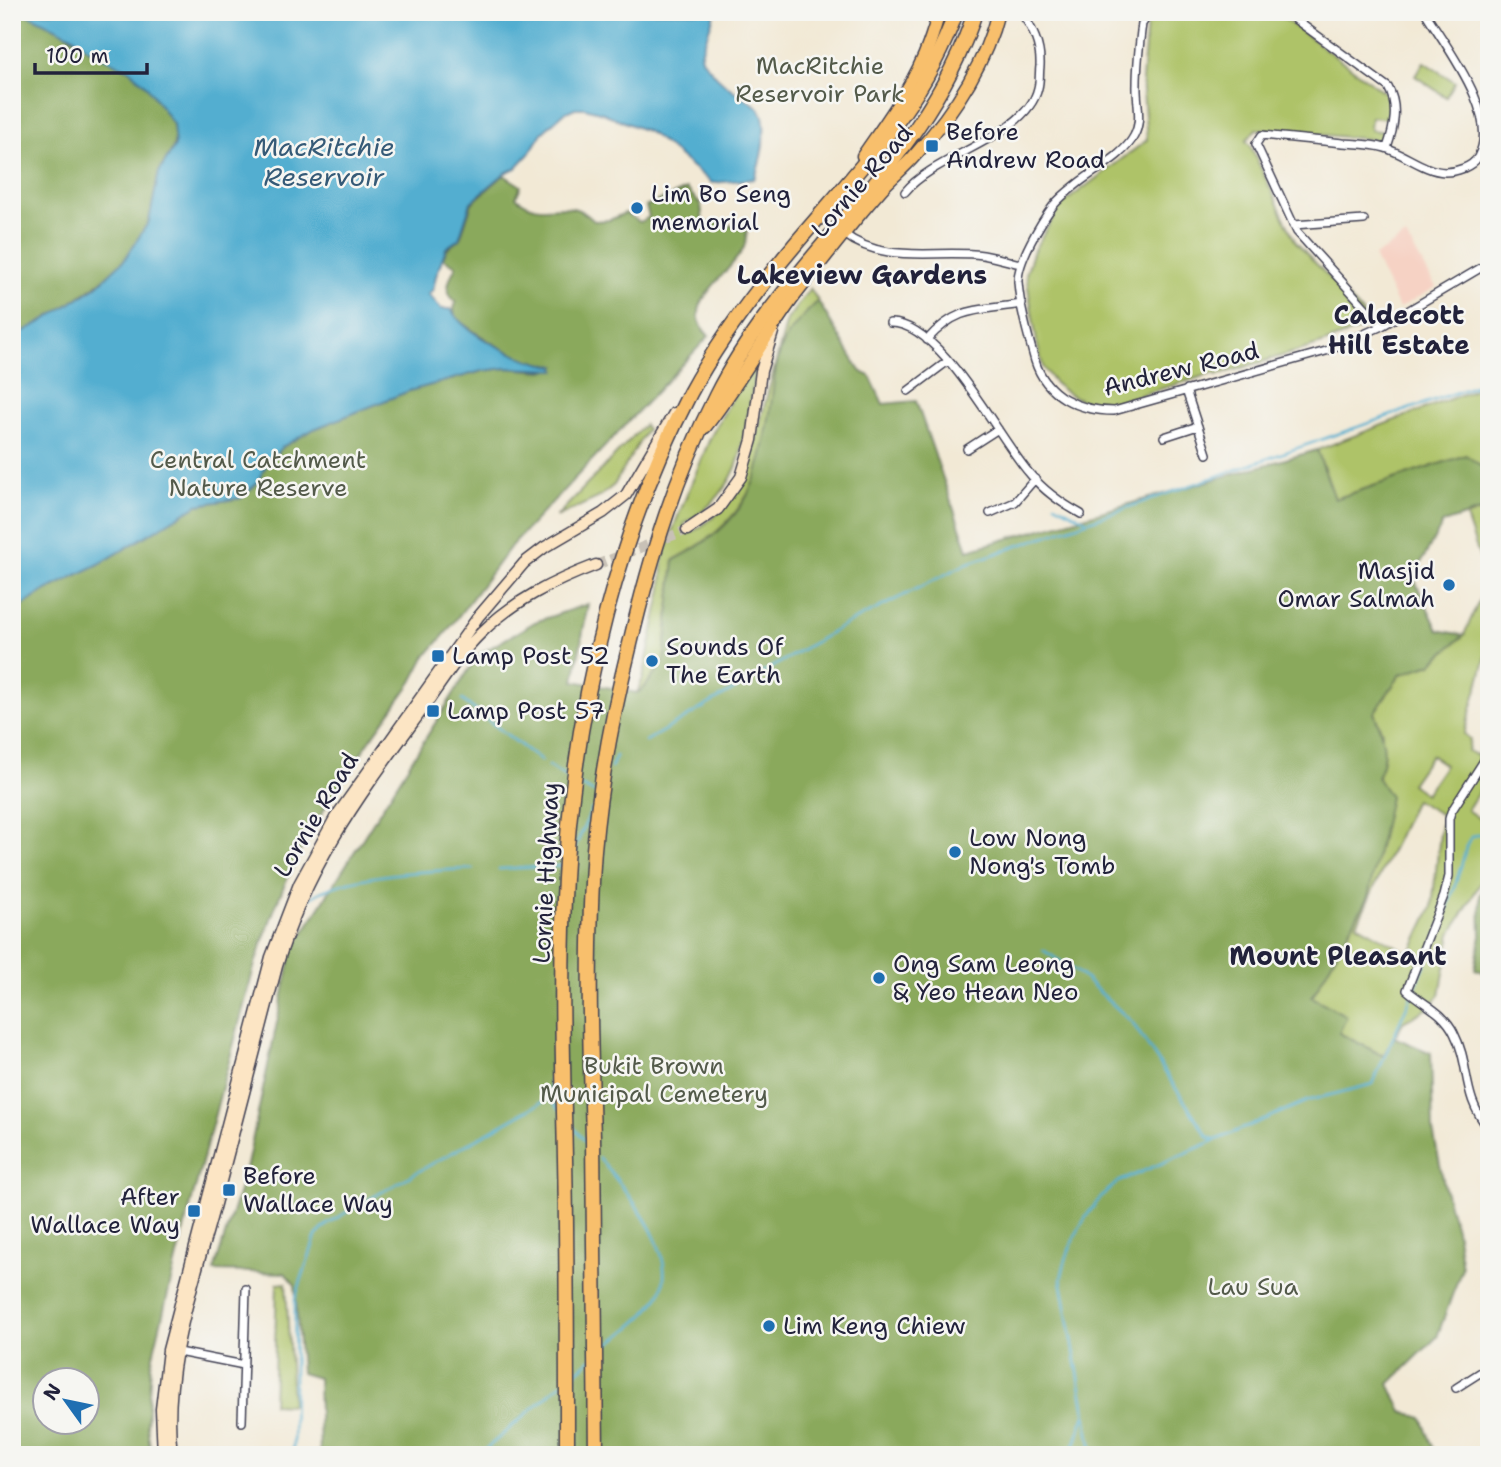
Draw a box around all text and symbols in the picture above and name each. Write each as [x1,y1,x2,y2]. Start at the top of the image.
scale bar [35,32,147,76]
text: 100 m [46,42,109,70]
park label: MacRitchie Reservoir Park [735,50,905,110]
place label: Before Andrew Road [946,116,1105,176]
street label: Lornie Road [804,118,920,244]
water label: MacRitchie Reservoir [253,129,395,194]
marker: Before Andrew Road [924,138,940,154]
place label: Lim Bo Seng memorial [651,178,791,238]
marker: Lim Bo Seng memorial [629,200,645,216]
district label: Lakeview Gardens [737,257,987,292]
district label: Caldecott Hill Estate [1328,297,1470,362]
street label: Andrew Road [1100,334,1262,404]
park label: Central Catchment Nature Reserve [150,444,366,504]
place label: Masjid Omar Salmah [1277,555,1435,615]
marker: Masjid Omar Salmah [1441,577,1457,593]
place label: Sounds Of The Earth [666,631,785,691]
place label: Lamp Post 52 [452,640,610,672]
marker: Lamp Post 52 [430,648,446,664]
marker: Sounds Of The Earth [644,653,660,669]
place label: Lamp Post 57 [447,695,605,727]
marker: Lamp Post 57 [425,703,441,719]
street label: Lornie Road [266,747,366,883]
street label: Lornie Highway [525,781,567,965]
place label: Low Nong Nong's Tomb [969,822,1115,882]
marker: Low Nong Nong's Tomb [947,844,963,860]
district label: Mount Pleasant [1229,938,1447,973]
place label: Ong Sam Leong & Yeo Hean Neo [893,948,1078,1008]
marker: Ong Sam Leong & Yeo Hean Neo [871,970,887,986]
park label: Bukit Brown Municipal Cemetery [540,1050,768,1110]
place label: Before Wallace Way [243,1160,393,1220]
place label: After Wallace Way [30,1181,180,1241]
marker: Before Wallace Way [221,1182,237,1198]
marker: After Wallace Way [186,1203,202,1219]
park label: Lau Sua [1208,1271,1298,1303]
place label: Lim Keng Chiew [783,1310,966,1342]
marker: Lim Keng Chiew [761,1318,777,1334]
north arrow [32,1366,102,1436]
text: N [38,1379,67,1405]

